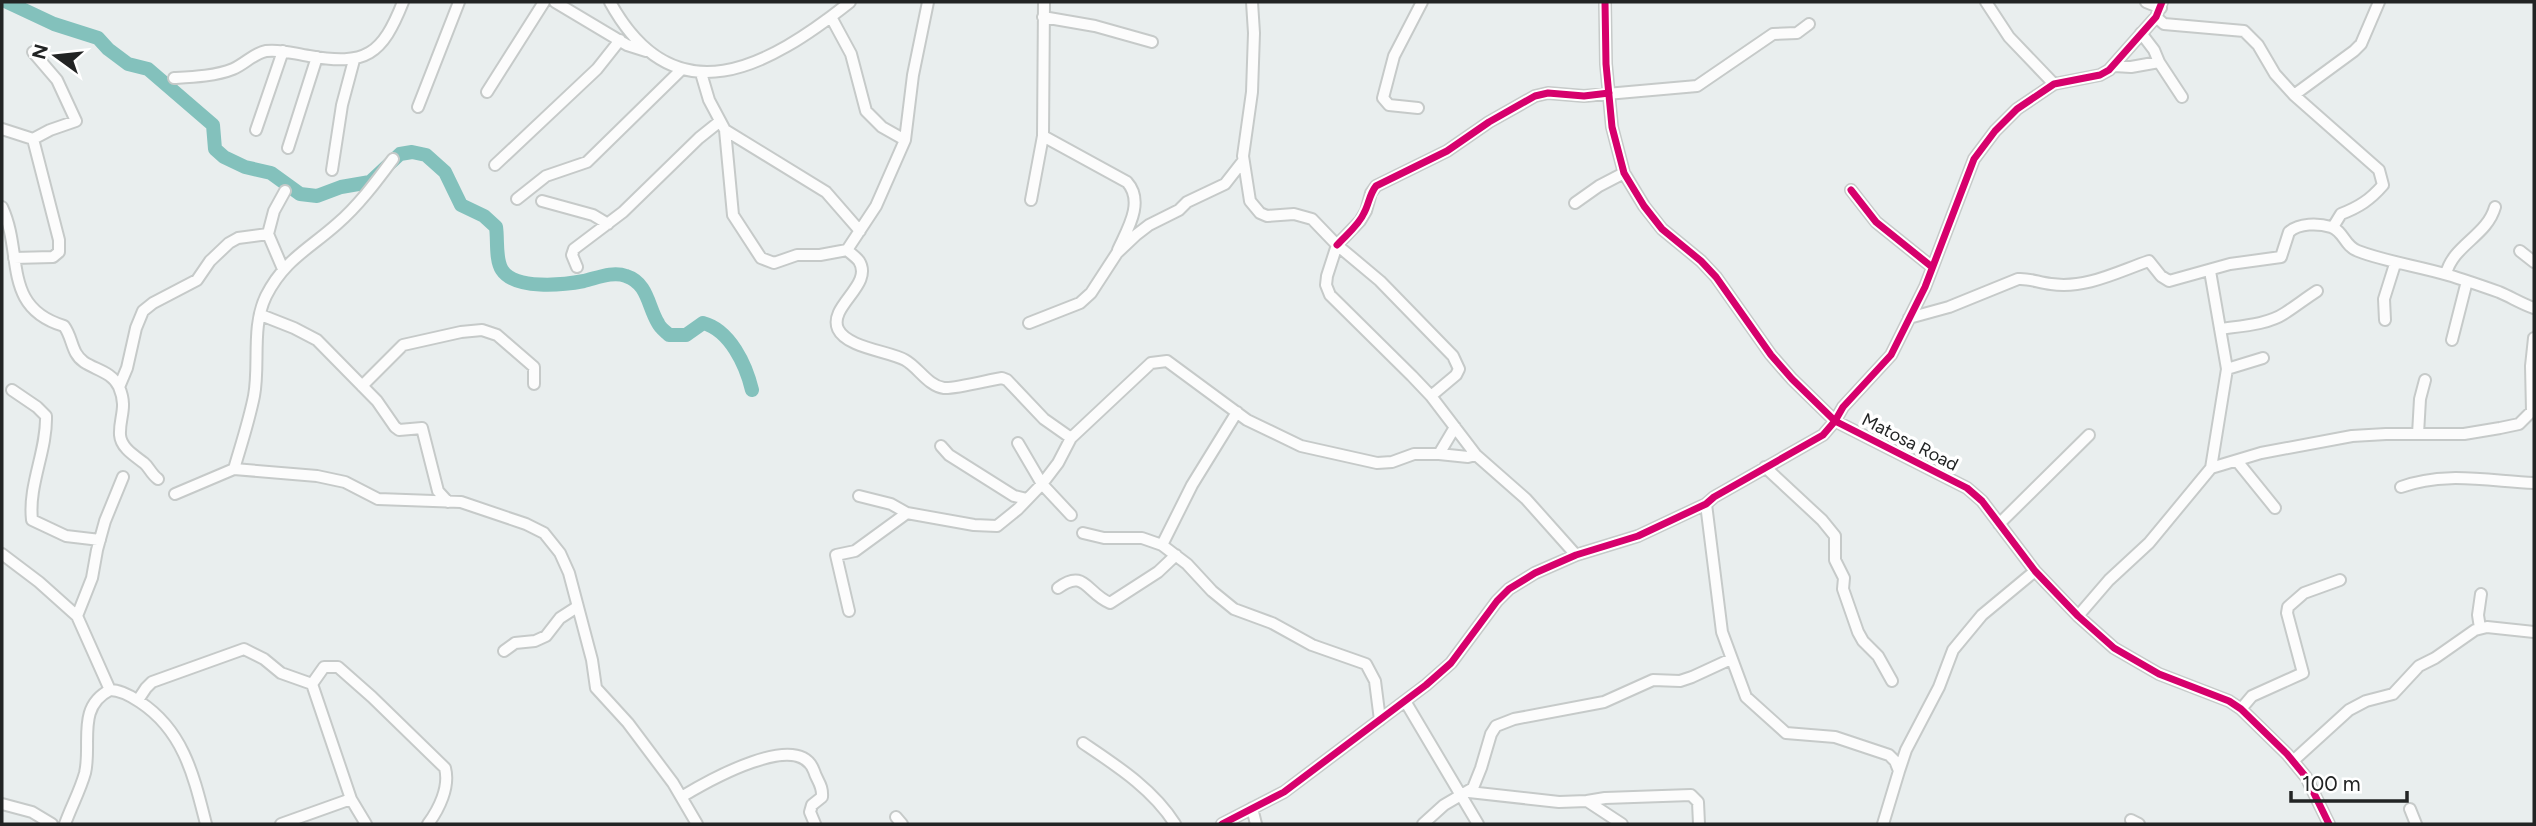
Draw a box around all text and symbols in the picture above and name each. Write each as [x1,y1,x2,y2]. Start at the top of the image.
north arrow [21,21,91,91]
text: N [27,42,53,62]
street label: Matosa Road [1858,408,1962,476]
scale bar [2291,760,2406,804]
text: 100 m [2302,771,2361,796]

